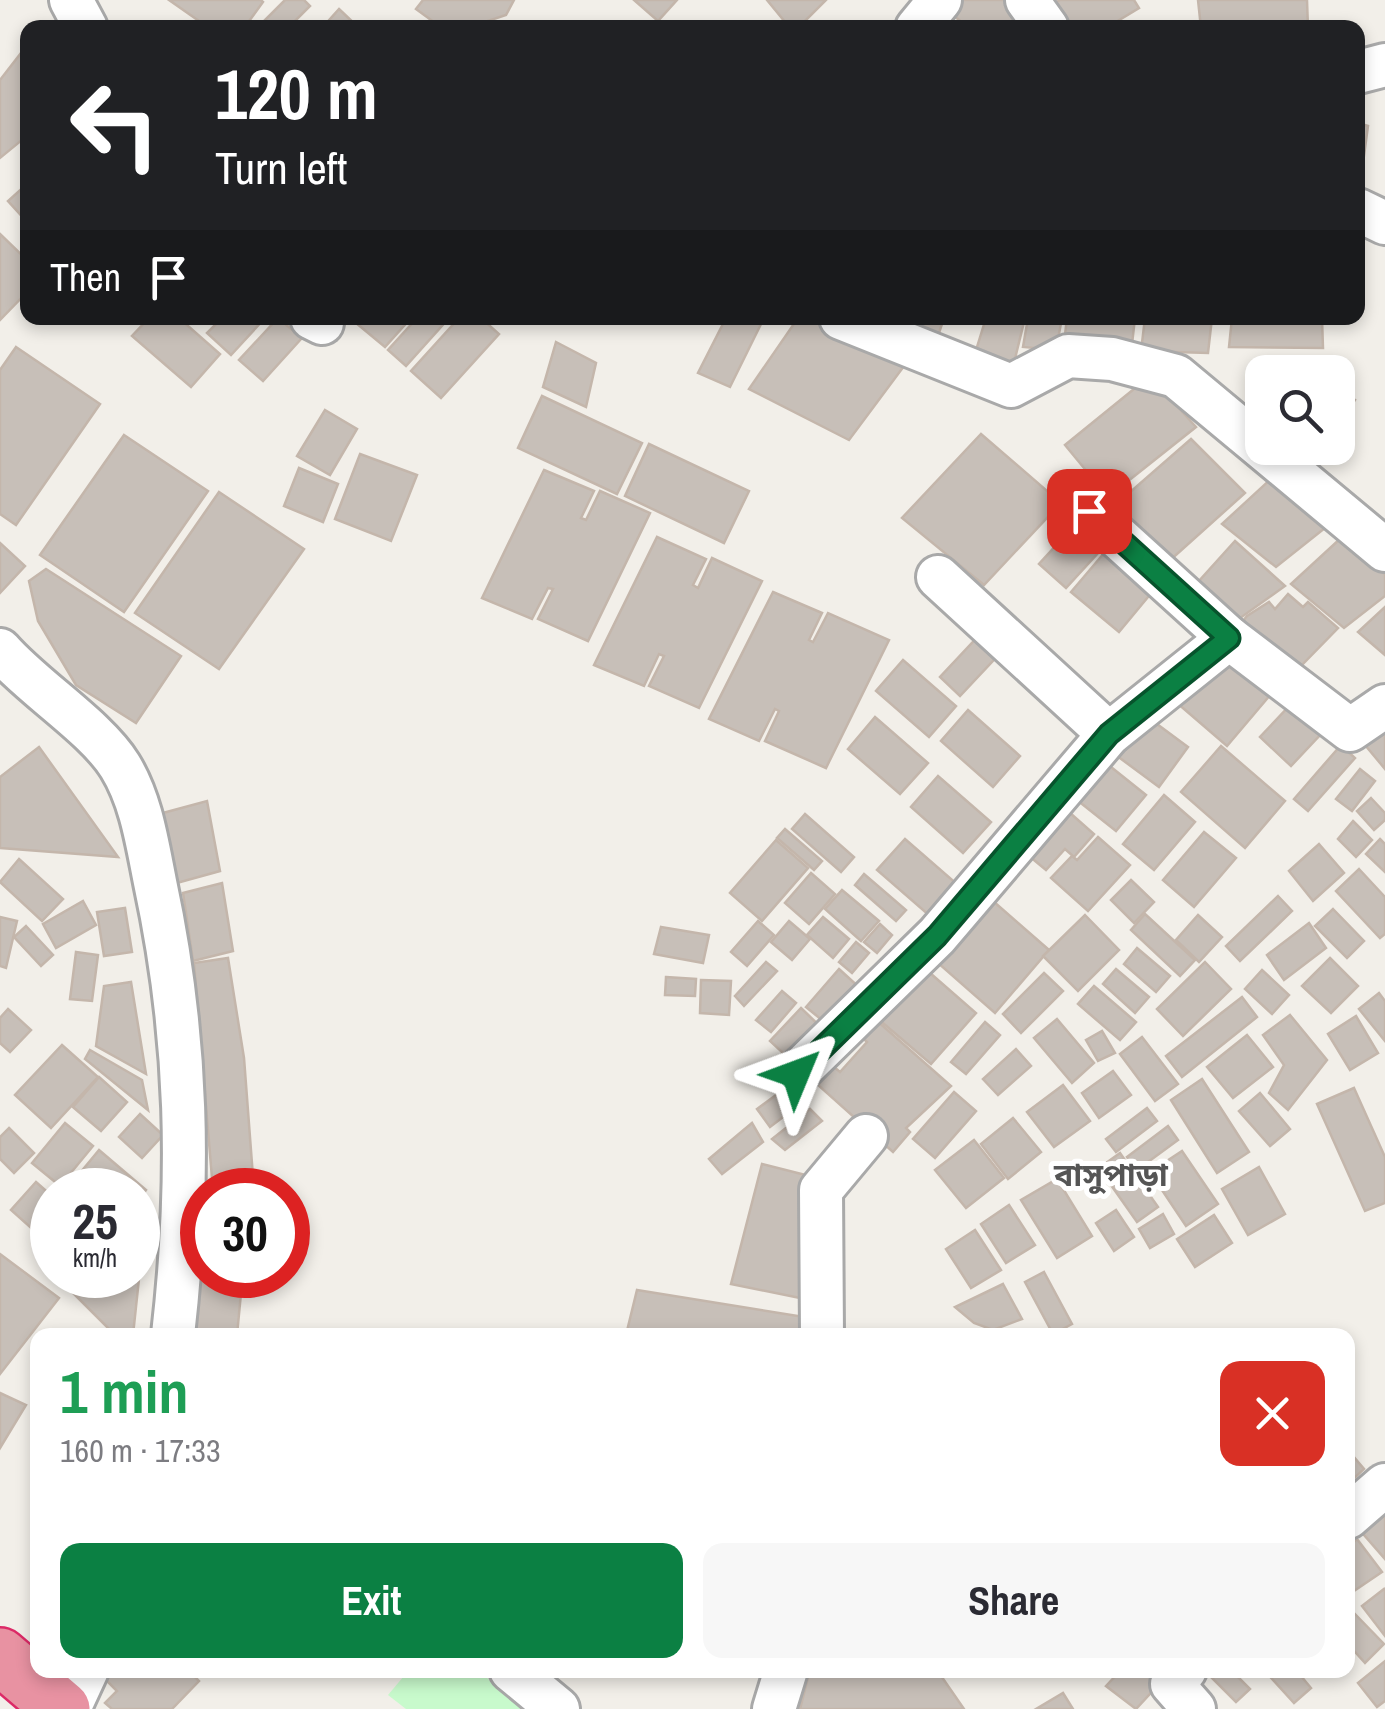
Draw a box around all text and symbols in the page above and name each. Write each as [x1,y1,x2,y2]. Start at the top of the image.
text: 120 m [215,47,378,141]
icon: left [50,60,180,190]
text: Turn left [215,137,347,198]
icon: arrive [141,250,196,305]
text: Then [50,252,121,303]
map controls [1245,355,1355,465]
button: search [1245,355,1355,465]
pin [1047,469,1132,554]
icon: arrive [1062,484,1117,539]
position arrow [744,1022,848,1126]
district label: বাসুপাড়া [1053,1153,1169,1196]
speed limit sign: 30 [180,1168,310,1298]
text: 25 [72,1187,118,1255]
text: km/h [73,1241,117,1275]
text: 1 min [60,1351,189,1432]
button: close [1220,1361,1325,1466]
text: 160 m · 17:33 [60,1429,220,1472]
button: Exit [60,1543,683,1658]
button: Share [703,1543,1325,1658]

